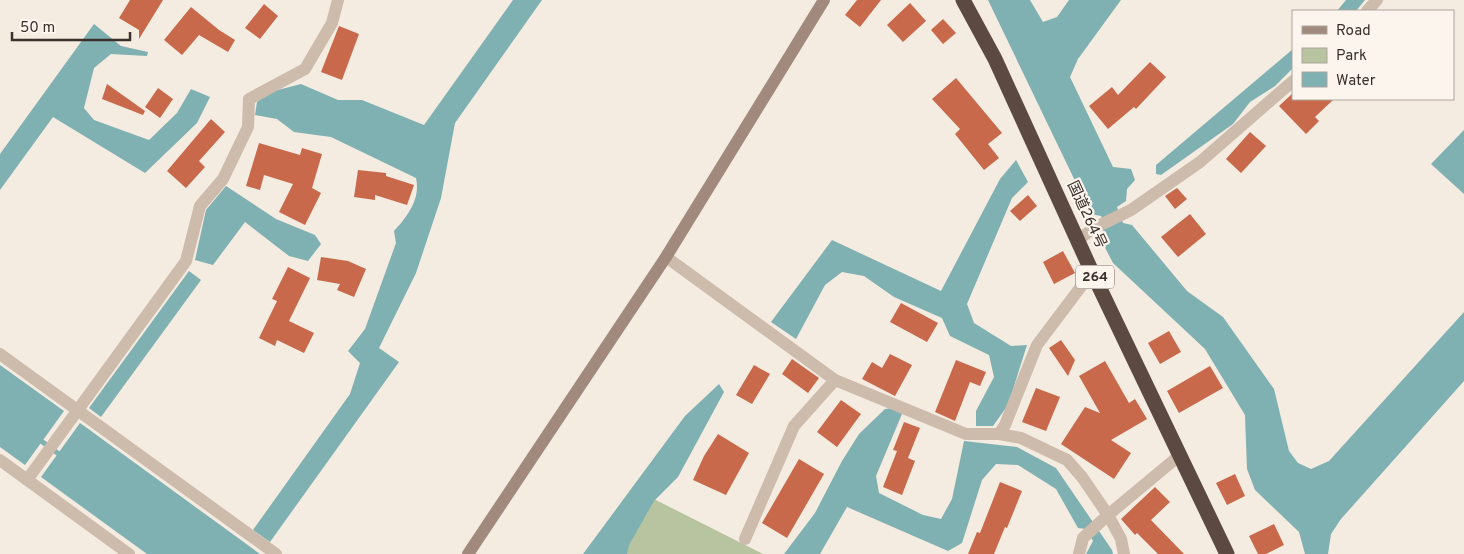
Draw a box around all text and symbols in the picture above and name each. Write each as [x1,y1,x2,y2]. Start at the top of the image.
scale bar [12,10,130,42]
legend [1292,10,1454,100]
text: 50 m [20,19,55,38]
text: Road [1336,22,1371,41]
text: Park [1336,47,1367,66]
text: Water [1336,72,1376,91]
street label: 国道264号 [1062,178,1110,252]
road number: 264 [1076,266,1114,288]

